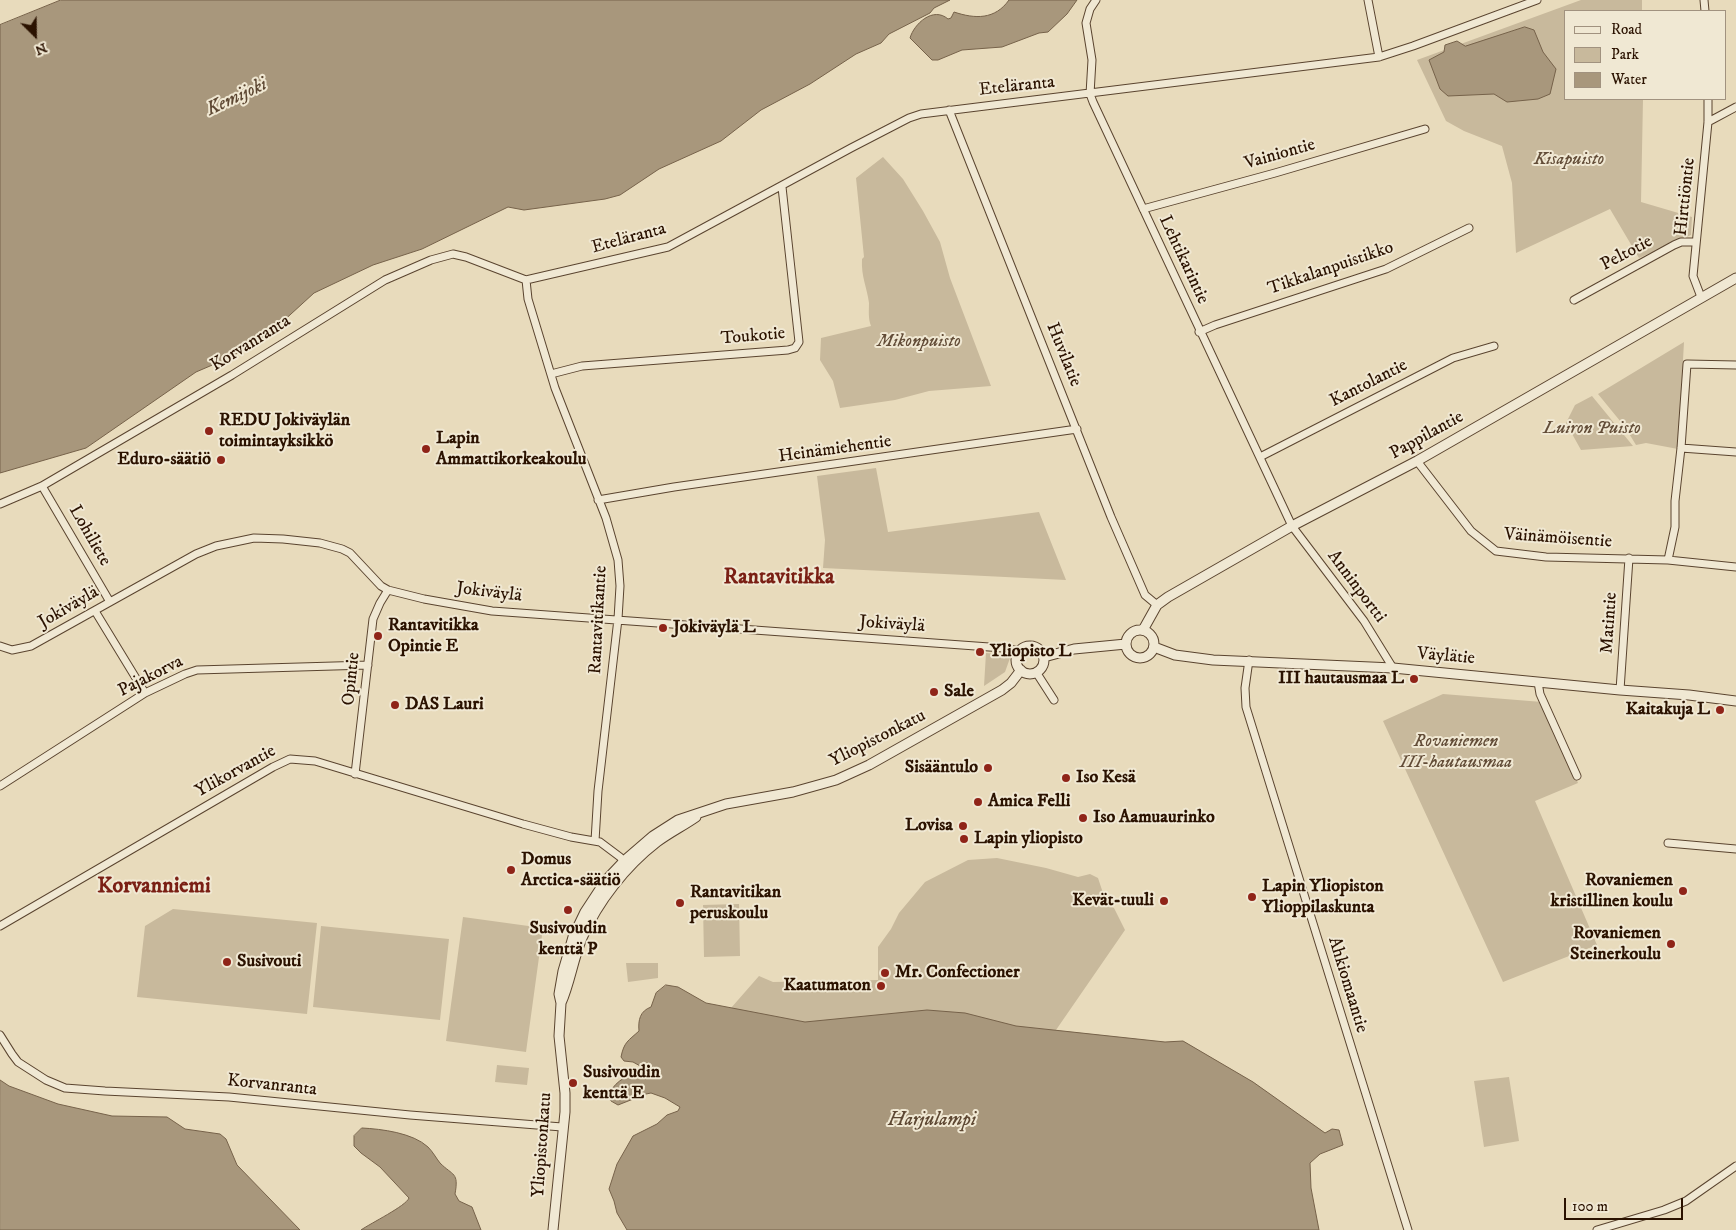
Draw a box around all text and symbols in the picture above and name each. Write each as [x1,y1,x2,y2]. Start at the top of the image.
north arrow [10,10,60,60]
legend [1564,10,1726,100]
text: Road [1611,20,1642,39]
text: N [32,38,50,59]
text: Park [1611,45,1639,64]
text: Water [1611,70,1647,89]
street label: Eteläranta [978,72,1056,102]
water label: Kemijoki [203,74,271,122]
street label: Vainiontie [1242,135,1318,175]
park label: Kisapuisto [1534,149,1604,171]
street label: Hirttiöntie [1671,157,1701,237]
street label: Lehtikarintie [1153,212,1213,308]
street label: Eteläranta [589,219,669,259]
street label: Peltotie [1597,231,1657,277]
street label: Tikkalanpuistikko [1265,237,1397,301]
street label: Korvanranta [207,311,295,377]
street label: Huvilatie [1040,320,1086,390]
street label: Toukotie [720,323,786,351]
park label: Mikonpuisto [877,331,961,353]
street label: Kantolantie [1327,355,1411,413]
street label: Pappilantie [1386,407,1468,465]
place label: REDU Jokiväylän toimintayksikkö [219,410,350,452]
park label: Luiron Puisto [1543,418,1641,440]
marker: REDU Jokiväylän toimintayksikkö [203,425,215,437]
place label: Lapin Ammattikorkeakoulu [436,428,586,470]
street label: Heinämiehentie [777,431,893,469]
marker: Lapin Ammattikorkeakoulu [420,443,432,455]
place label: Eduro-säätiö [117,449,211,471]
marker: Eduro-säätiö [215,454,227,466]
street label: Lohiliete [63,502,115,570]
street label: Väinämöisentie [1503,524,1613,554]
street label: Anninportti [1322,547,1390,627]
street label: Rantavitikantie [585,565,613,675]
district label: Rantavitikka [724,565,834,591]
street label: Jokiväylä [455,578,523,608]
street label: Jokiväylä [35,582,103,634]
street label: Matintie [1597,591,1623,655]
street label: Jokiväylä [858,612,926,638]
place label: Rantavitikka Opintie E [388,615,479,658]
place label: Jokiväylä L [673,617,756,639]
marker: Jokiväylä L [657,622,669,634]
marker: Rantavitikka Opintie E [372,630,384,642]
place label: Yliopisto L [990,641,1071,663]
street label: Väylätie [1416,644,1476,670]
marker: Yliopisto L [974,646,986,658]
street label: Pajakorva [115,651,187,703]
street label: Opintie [338,651,366,707]
place label: III hautausmaa L [1278,668,1404,690]
marker: III hautausmaa L [1408,673,1420,685]
place label: Sale [944,681,974,703]
marker: Sale [928,686,940,698]
place label: DAS Lauri [405,694,484,716]
marker: DAS Lauri [389,699,401,711]
place label: Kaitakuja L [1625,699,1710,721]
marker: Kaitakuja L [1714,704,1726,716]
street label: Yliopistonkatu [826,706,930,772]
park label: Rovaniemen III-hautausmaa [1400,731,1512,774]
street label: Ylikorvantie [192,741,280,803]
place label: Sisääntulo [905,757,978,779]
marker: Sisääntulo [982,762,994,774]
place label: Iso Kesä [1076,767,1136,789]
marker: Iso Kesä [1060,772,1072,784]
place label: Amica Felli [988,791,1070,813]
marker: Amica Felli [972,796,984,808]
place label: Iso Aamuaurinko [1093,807,1215,829]
marker: Iso Aamuaurinko [1077,812,1089,824]
place label: Lovisa [905,815,953,837]
marker: Lovisa [957,820,969,832]
place label: Lapin yliopisto [974,828,1083,850]
marker: Lapin yliopisto [958,833,970,845]
place label: Domus Arctica-säätiö [521,849,620,892]
marker: Domus Arctica-säätiö [505,864,517,876]
place label: Rovaniemen kristillinen koulu [1551,870,1673,912]
district label: Korvanniemi [97,874,211,900]
place label: Lapin Yliopiston Ylioppilaskunta [1262,876,1384,919]
place label: Rantavitikan peruskoulu [690,882,781,924]
marker: Rovaniemen kristillinen koulu [1677,885,1689,897]
place label: Kevät-tuuli [1072,890,1154,912]
marker: Lapin Yliopiston Ylioppilaskunta [1246,891,1258,903]
marker: Kevät-tuuli [1158,895,1170,907]
marker: Rantavitikan peruskoulu [674,897,686,909]
marker: Susivoudin kenttä P [562,904,574,916]
place label: Susivoudin kenttä P [529,918,607,961]
place label: Rovaniemen Steinerkoulu [1570,923,1661,966]
street label: Ahkiomaantie [1322,934,1372,1036]
marker: Rovaniemen Steinerkoulu [1665,938,1677,950]
place label: Susivouti [237,951,301,973]
marker: Susivouti [221,956,233,968]
place label: Mr. Confectioner [895,962,1020,984]
marker: Mr. Confectioner [879,967,891,979]
place label: Kaatumaton [784,975,871,997]
marker: Kaatumaton [875,980,887,992]
place label: Susivoudin kenttä E [583,1062,660,1104]
street label: Korvanranta [226,1071,318,1101]
marker: Susivoudin kenttä E [567,1077,579,1089]
street label: Yliopistonkatu [529,1092,557,1198]
water label: Harjulampi [888,1110,976,1132]
scale bar [1566,1188,1685,1220]
text: 100 m [1572,1197,1608,1216]

